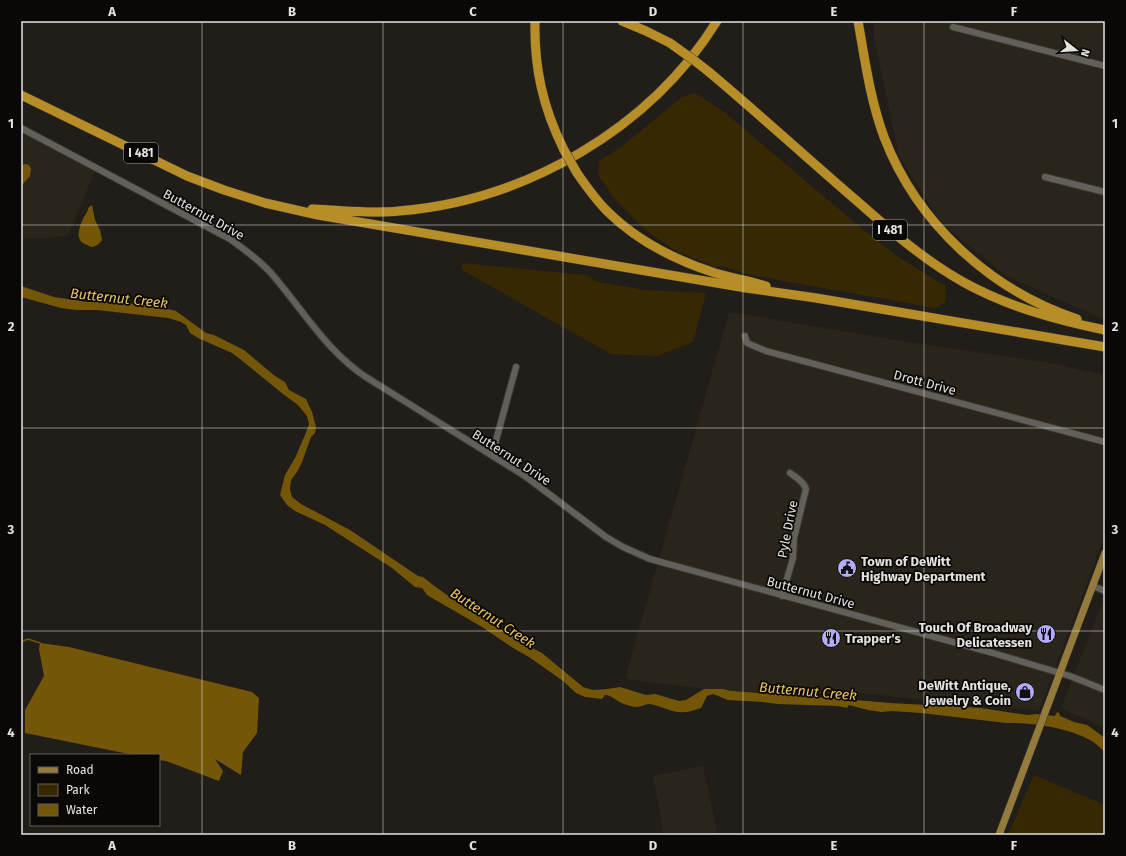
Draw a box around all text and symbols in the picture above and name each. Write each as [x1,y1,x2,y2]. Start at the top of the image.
text: A [107,4,116,19]
text: B [288,4,296,19]
text: C [469,4,477,19]
text: D [649,4,658,19]
text: E [831,4,838,19]
text: F [1011,4,1018,19]
north arrow [1056,30,1096,70]
text: N [1078,47,1092,58]
text: 1 [8,116,14,131]
text: 1 [1112,116,1118,131]
road number: I 481 [124,143,158,163]
street label: Butternut Drive [161,186,247,243]
road number: I 481 [873,220,907,240]
water label: Butternut Creek [69,285,169,312]
text: 2 [8,319,15,334]
text: 2 [1112,319,1119,334]
street label: Drott Drive [892,367,958,398]
street label: Butternut Drive [470,426,554,488]
street label: Pyle Drive [775,499,800,559]
text: 3 [7,522,15,537]
text: 3 [1111,522,1119,537]
place label: Town of DeWitt Highway Department [861,554,987,584]
public building icon: Town of DeWitt Highway Department [836,557,858,579]
street label: Butternut Drive [765,574,857,611]
water label: Butternut Creek [447,585,539,652]
place label: Touch Of Broadway Delicatessen [919,620,1032,650]
restaurant icon: Touch Of Broadway Delicatessen [1035,623,1057,645]
restaurant icon: Trapper's [820,627,842,649]
place label: Trapper's [845,631,901,646]
place label: DeWitt Antique, Jewelry & Coin [918,678,1011,708]
water label: Butternut Creek [758,679,858,704]
shop icon: DeWitt Antique, Jewelry & Coin [1014,681,1036,703]
text: 4 [7,725,15,740]
text: 4 [1111,725,1119,740]
legend [30,754,160,826]
text: Road [66,763,94,777]
text: Park [66,783,90,797]
text: Water [66,803,98,817]
text: A [107,838,116,853]
text: B [288,838,296,853]
text: C [469,838,477,853]
text: D [649,838,658,853]
text: E [831,838,838,853]
text: F [1011,838,1018,853]

